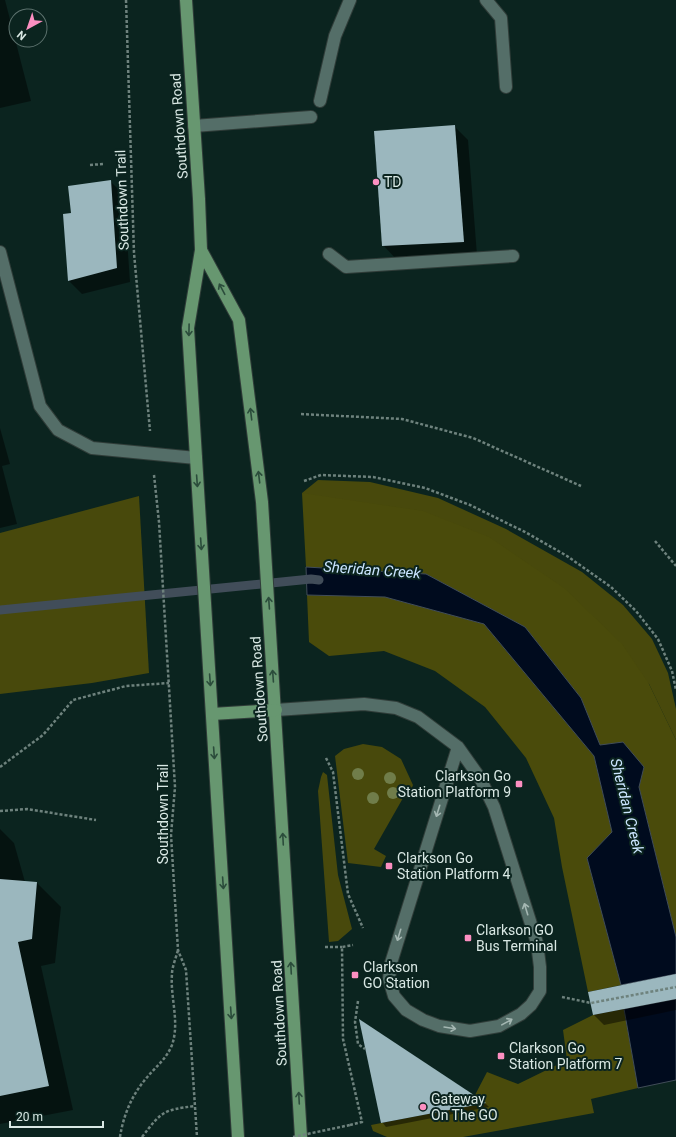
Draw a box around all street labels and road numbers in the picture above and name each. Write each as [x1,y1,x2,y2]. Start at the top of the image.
street label: Southdown Road [167,73,191,179]
street label: Southdown Trail [112,150,132,250]
street label: Southdown Road [247,636,271,742]
street label: Southdown Trail [155,764,171,864]
street label: Southdown Road [268,960,290,1066]

